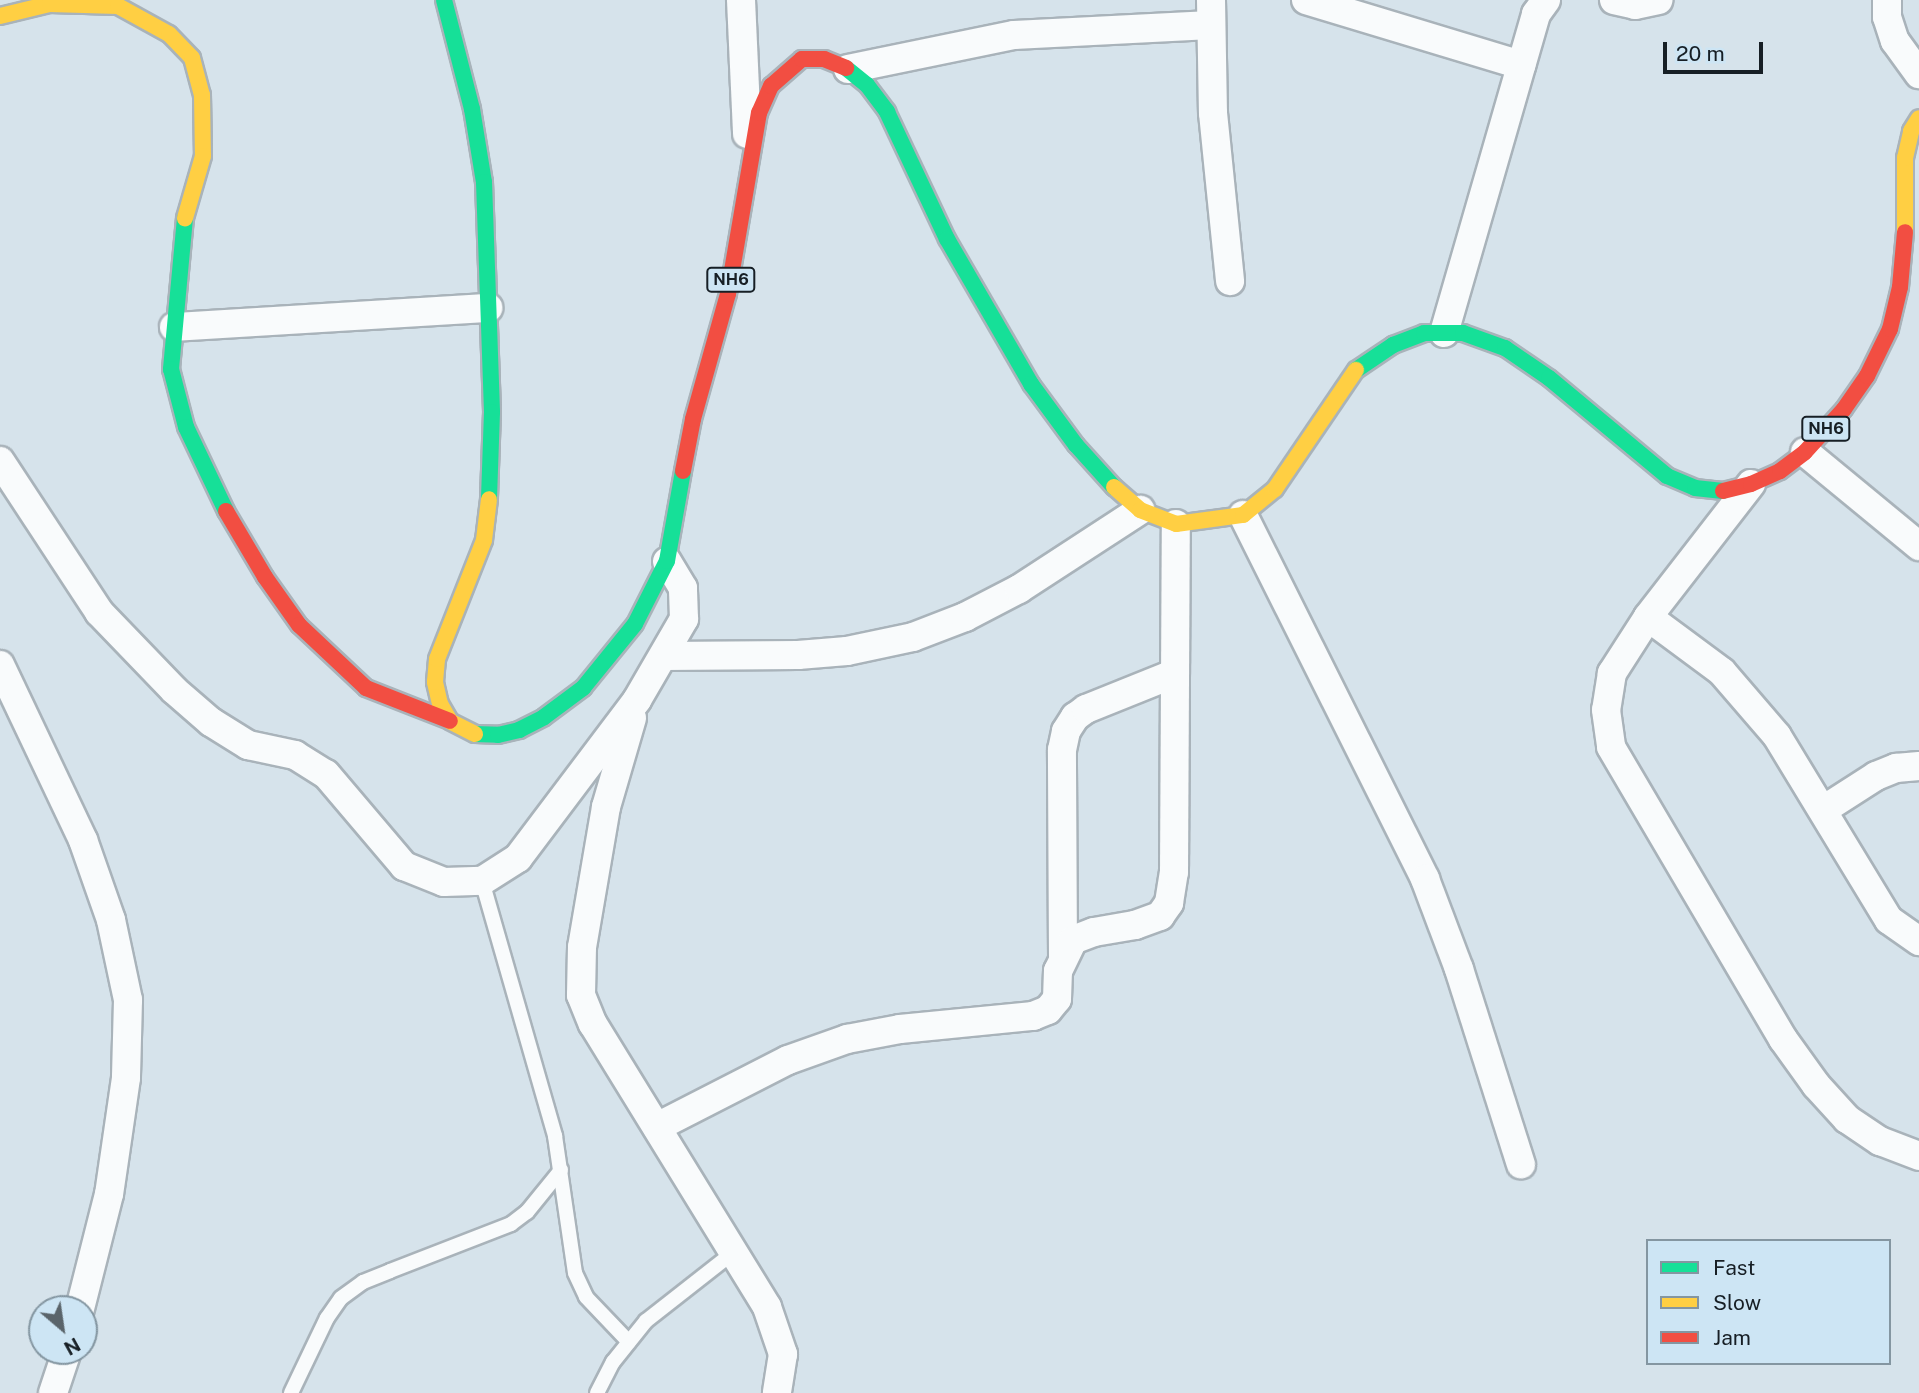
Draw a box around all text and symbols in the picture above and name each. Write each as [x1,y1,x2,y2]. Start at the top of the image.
scale bar [1667,28,1767,72]
text: 20 m [1676,41,1725,66]
road number: NH6 [705,268,757,292]
road number: NH6 [1800,416,1852,442]
legend [1646,1239,1891,1365]
text: Fast [1713,1255,1755,1280]
text: Slow [1713,1290,1761,1315]
north arrow [28,1295,98,1365]
text: Jam [1713,1325,1751,1350]
text: N [60,1333,84,1360]

